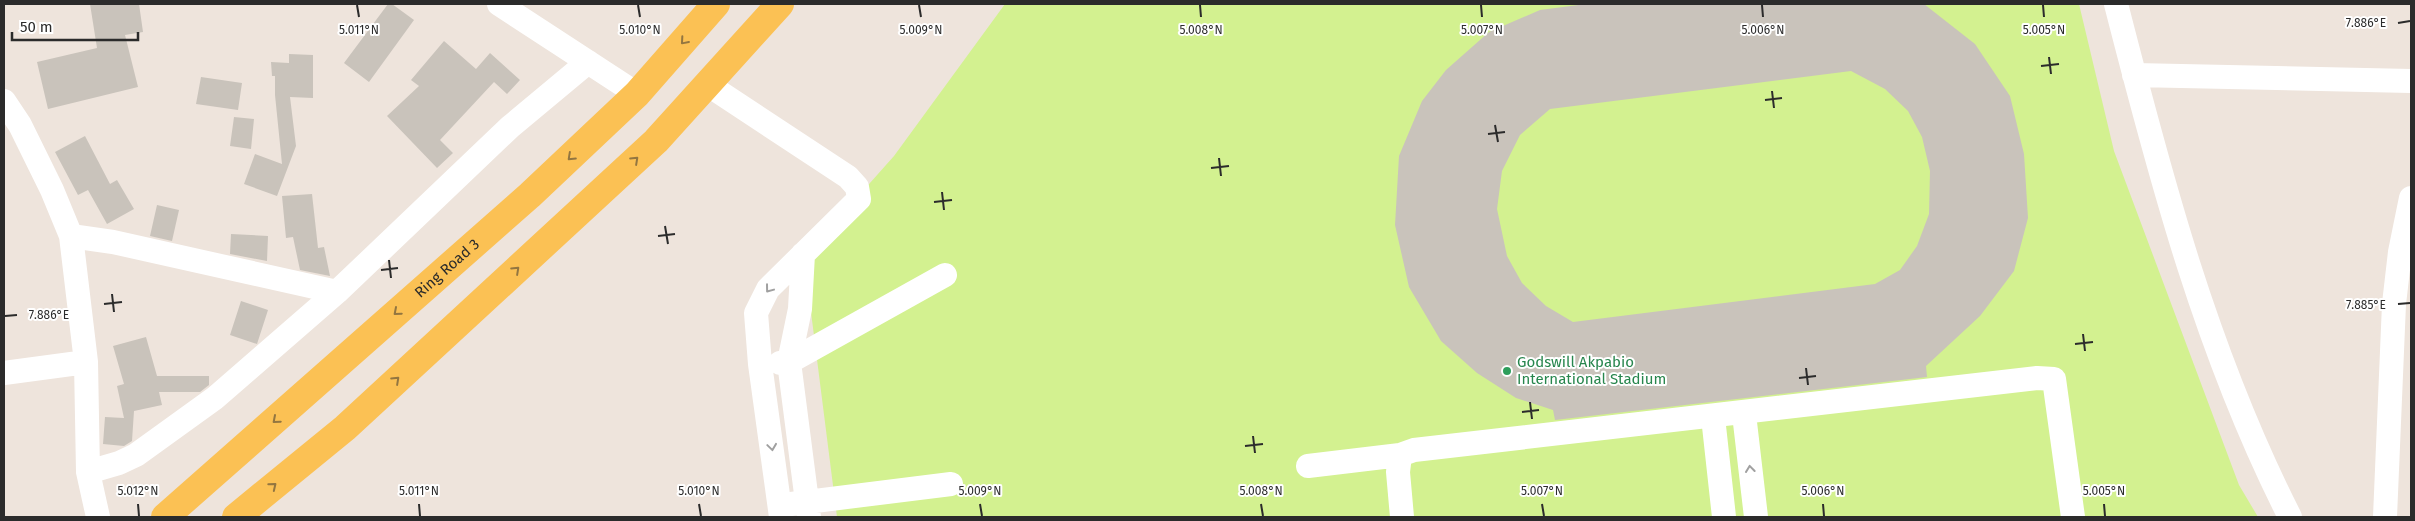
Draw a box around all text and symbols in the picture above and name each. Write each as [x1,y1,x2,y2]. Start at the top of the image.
scale bar [12,10,139,42]
text: 7.886°E [2346,16,2386,30]
text: 50 m [20,18,53,36]
text: 5.011°N [339,23,379,37]
text: 5.010°N [619,23,661,37]
text: 5.009°N [900,23,942,37]
text: 5.008°N [1179,23,1223,37]
text: 5.007°N [1461,23,1503,37]
text: 5.006°N [1742,23,1784,37]
text: 5.005°N [2023,23,2065,37]
one-way arrow [681,35,690,44]
one-way arrow [567,151,576,160]
one-way arrow [630,157,639,166]
street label: Ring Road 3 [411,235,483,301]
one-way arrow [510,267,519,276]
one-way arrow [767,283,775,292]
text: 7.885°E [2346,298,2386,312]
one-way arrow [394,306,403,315]
text: 7.886°E [29,308,69,322]
place label: Godswill Akpabio International Stadium [1517,353,1666,388]
marker: Godswill Akpabio International Stadium [1501,365,1513,377]
one-way arrow [391,377,400,386]
one-way arrow [272,414,281,423]
one-way arrow [766,443,777,451]
one-way arrow [1745,465,1756,473]
one-way arrow [268,483,277,492]
text: 5.012°N [118,484,158,498]
text: 5.011°N [399,484,439,498]
text: 5.010°N [678,484,720,498]
text: 5.009°N [959,484,1001,498]
text: 5.008°N [1239,484,1283,498]
text: 5.007°N [1521,484,1563,498]
text: 5.006°N [1802,484,1844,498]
text: 5.005°N [2083,484,2125,498]

